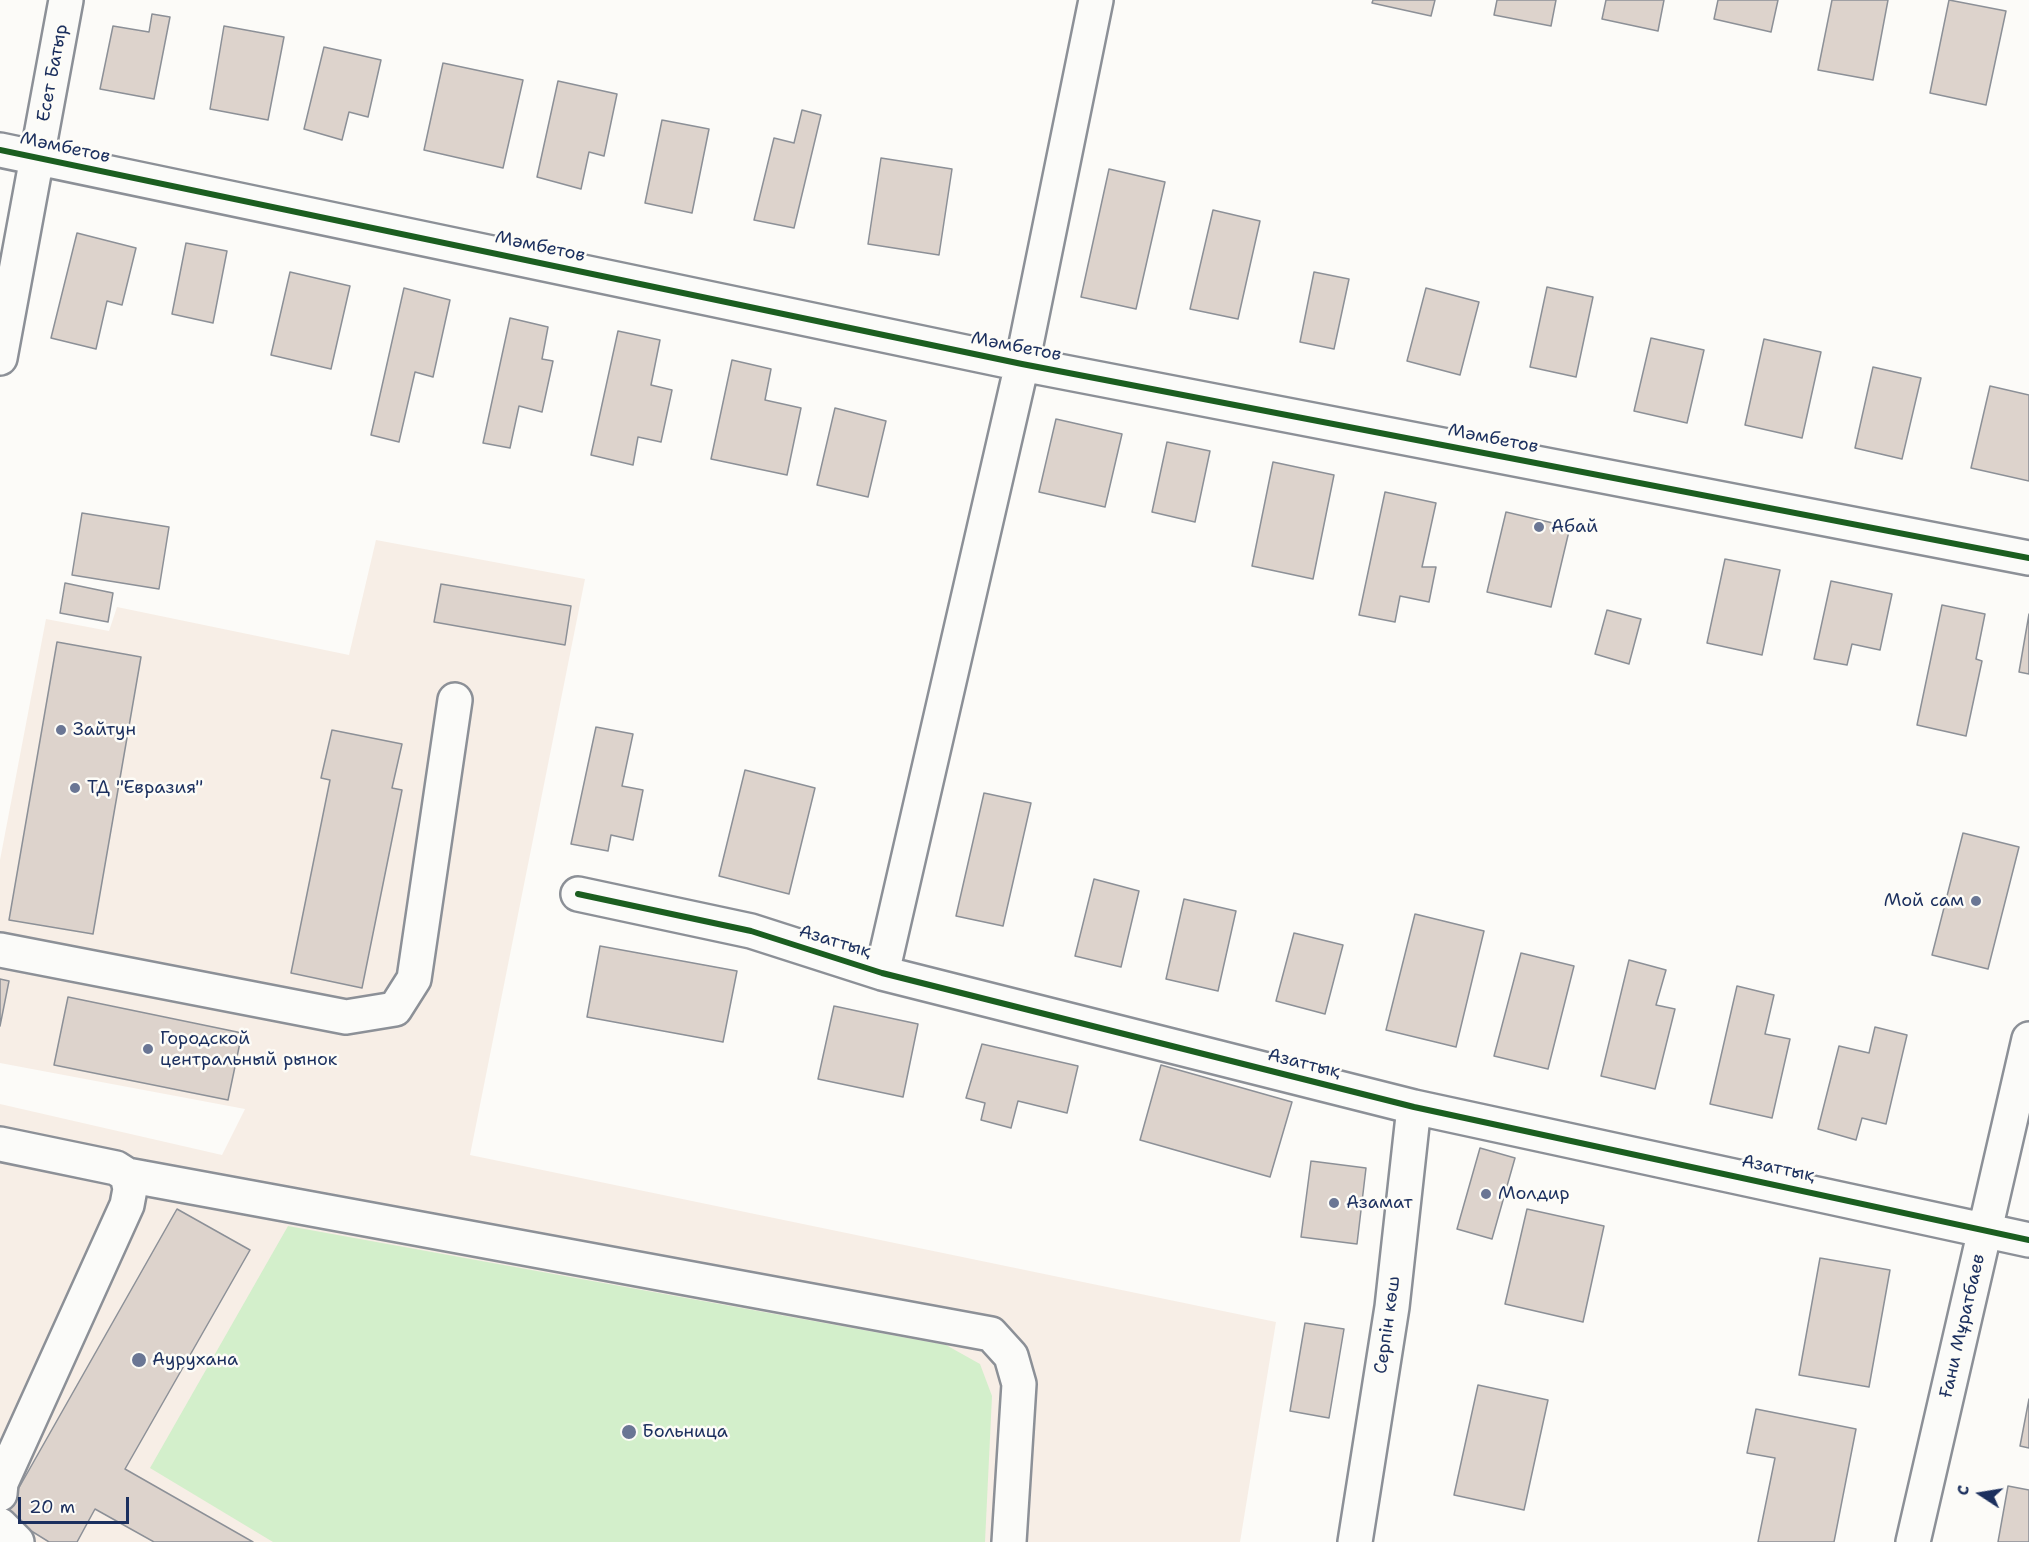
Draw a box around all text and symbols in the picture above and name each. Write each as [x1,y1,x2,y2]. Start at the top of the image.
street label: Есет Батыр [33,22,73,124]
street label: Мәмбетов [18,128,112,168]
street label: Мәмбетов [493,227,587,267]
street label: Мәмбетов [969,328,1063,366]
street label: Мәмбетов [1446,420,1540,458]
place label: Абай [1551,516,1598,538]
marker: Абай [1532,520,1546,534]
place label: Зайтун [73,719,136,741]
marker: Зайтун [54,723,68,737]
place label: ТД "Евразия" [87,777,203,799]
marker: ТД "Евразия" [68,781,82,795]
place label: Мой сам [1884,890,1964,912]
marker: Мой сам [1969,894,1983,908]
street label: Азаттық [796,921,874,963]
place label: Городской центральный рынок [160,1028,337,1070]
marker: Городской центральный рынок [141,1042,155,1056]
street label: Азаттық [1265,1045,1343,1083]
street label: Азаттық [1739,1151,1817,1187]
place label: Молдир [1498,1183,1570,1205]
marker: Молдир [1479,1187,1493,1201]
place label: Азамат [1346,1192,1413,1214]
marker: Азамат [1327,1196,1341,1210]
street label: Ғани Мұратбаев [1936,1252,1990,1400]
street label: Серпін көш [1370,1275,1406,1375]
place label: Аурухана [152,1349,238,1371]
marker: Аурухана [130,1351,148,1369]
place label: Больница [642,1421,728,1443]
marker: Больница [620,1423,638,1441]
north arrow [1951,1464,2011,1524]
text: С [1952,1483,1974,1497]
scale bar [21,1485,132,1523]
text: 20 m [29,1495,75,1519]

